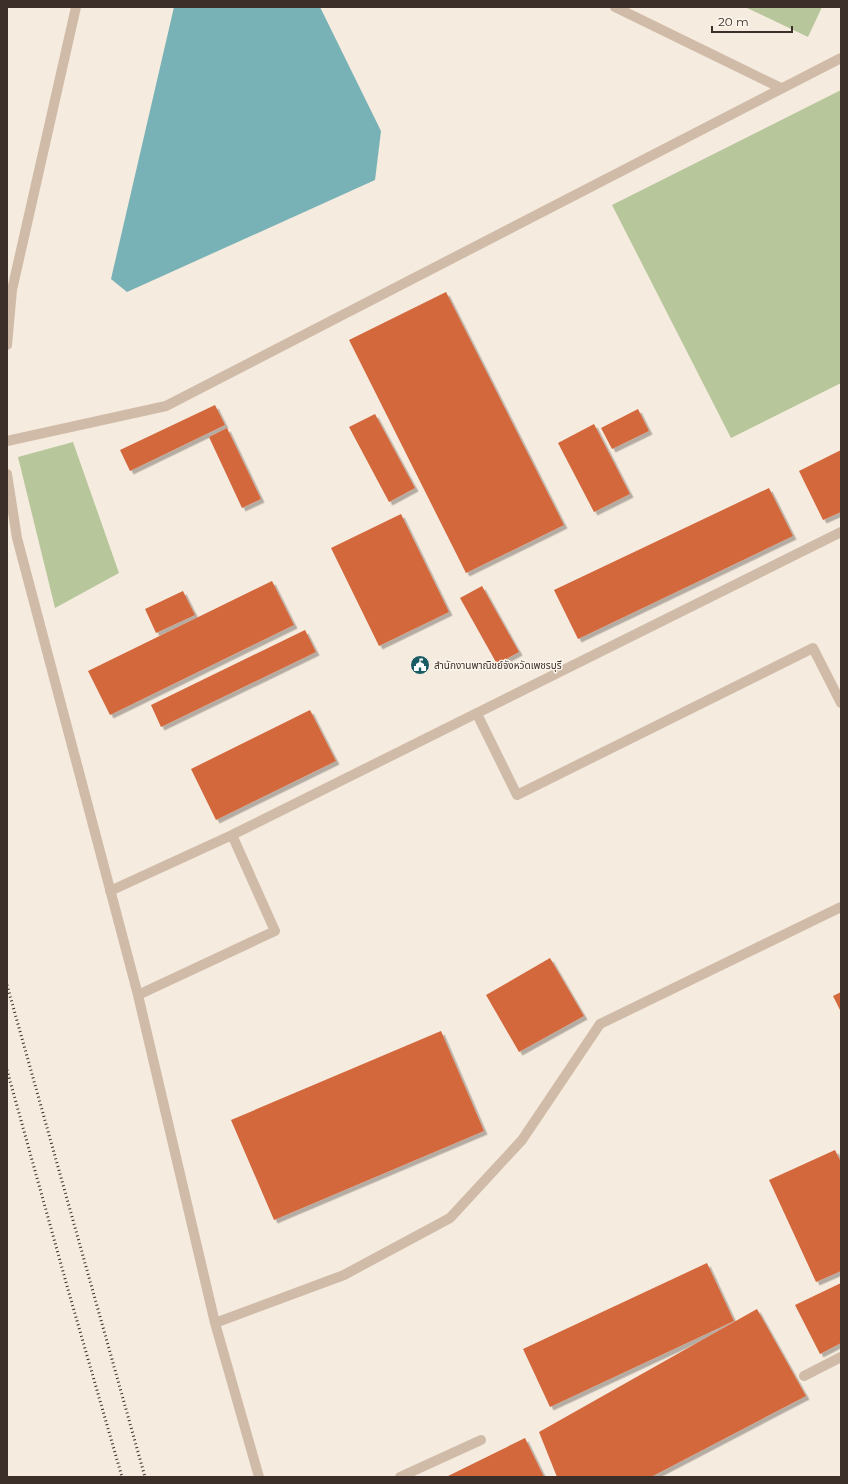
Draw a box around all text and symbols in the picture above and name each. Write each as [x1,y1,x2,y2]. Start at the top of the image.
scale bar [712,8,792,34]
text: 20 m [718,14,749,29]
public building icon: สำนักงานพาณิชย์จังหวัดเพชรบุรี [409,654,431,676]
place label: สำนักงานพาณิชย์จังหวัดเพชรบุรี [434,659,562,672]

